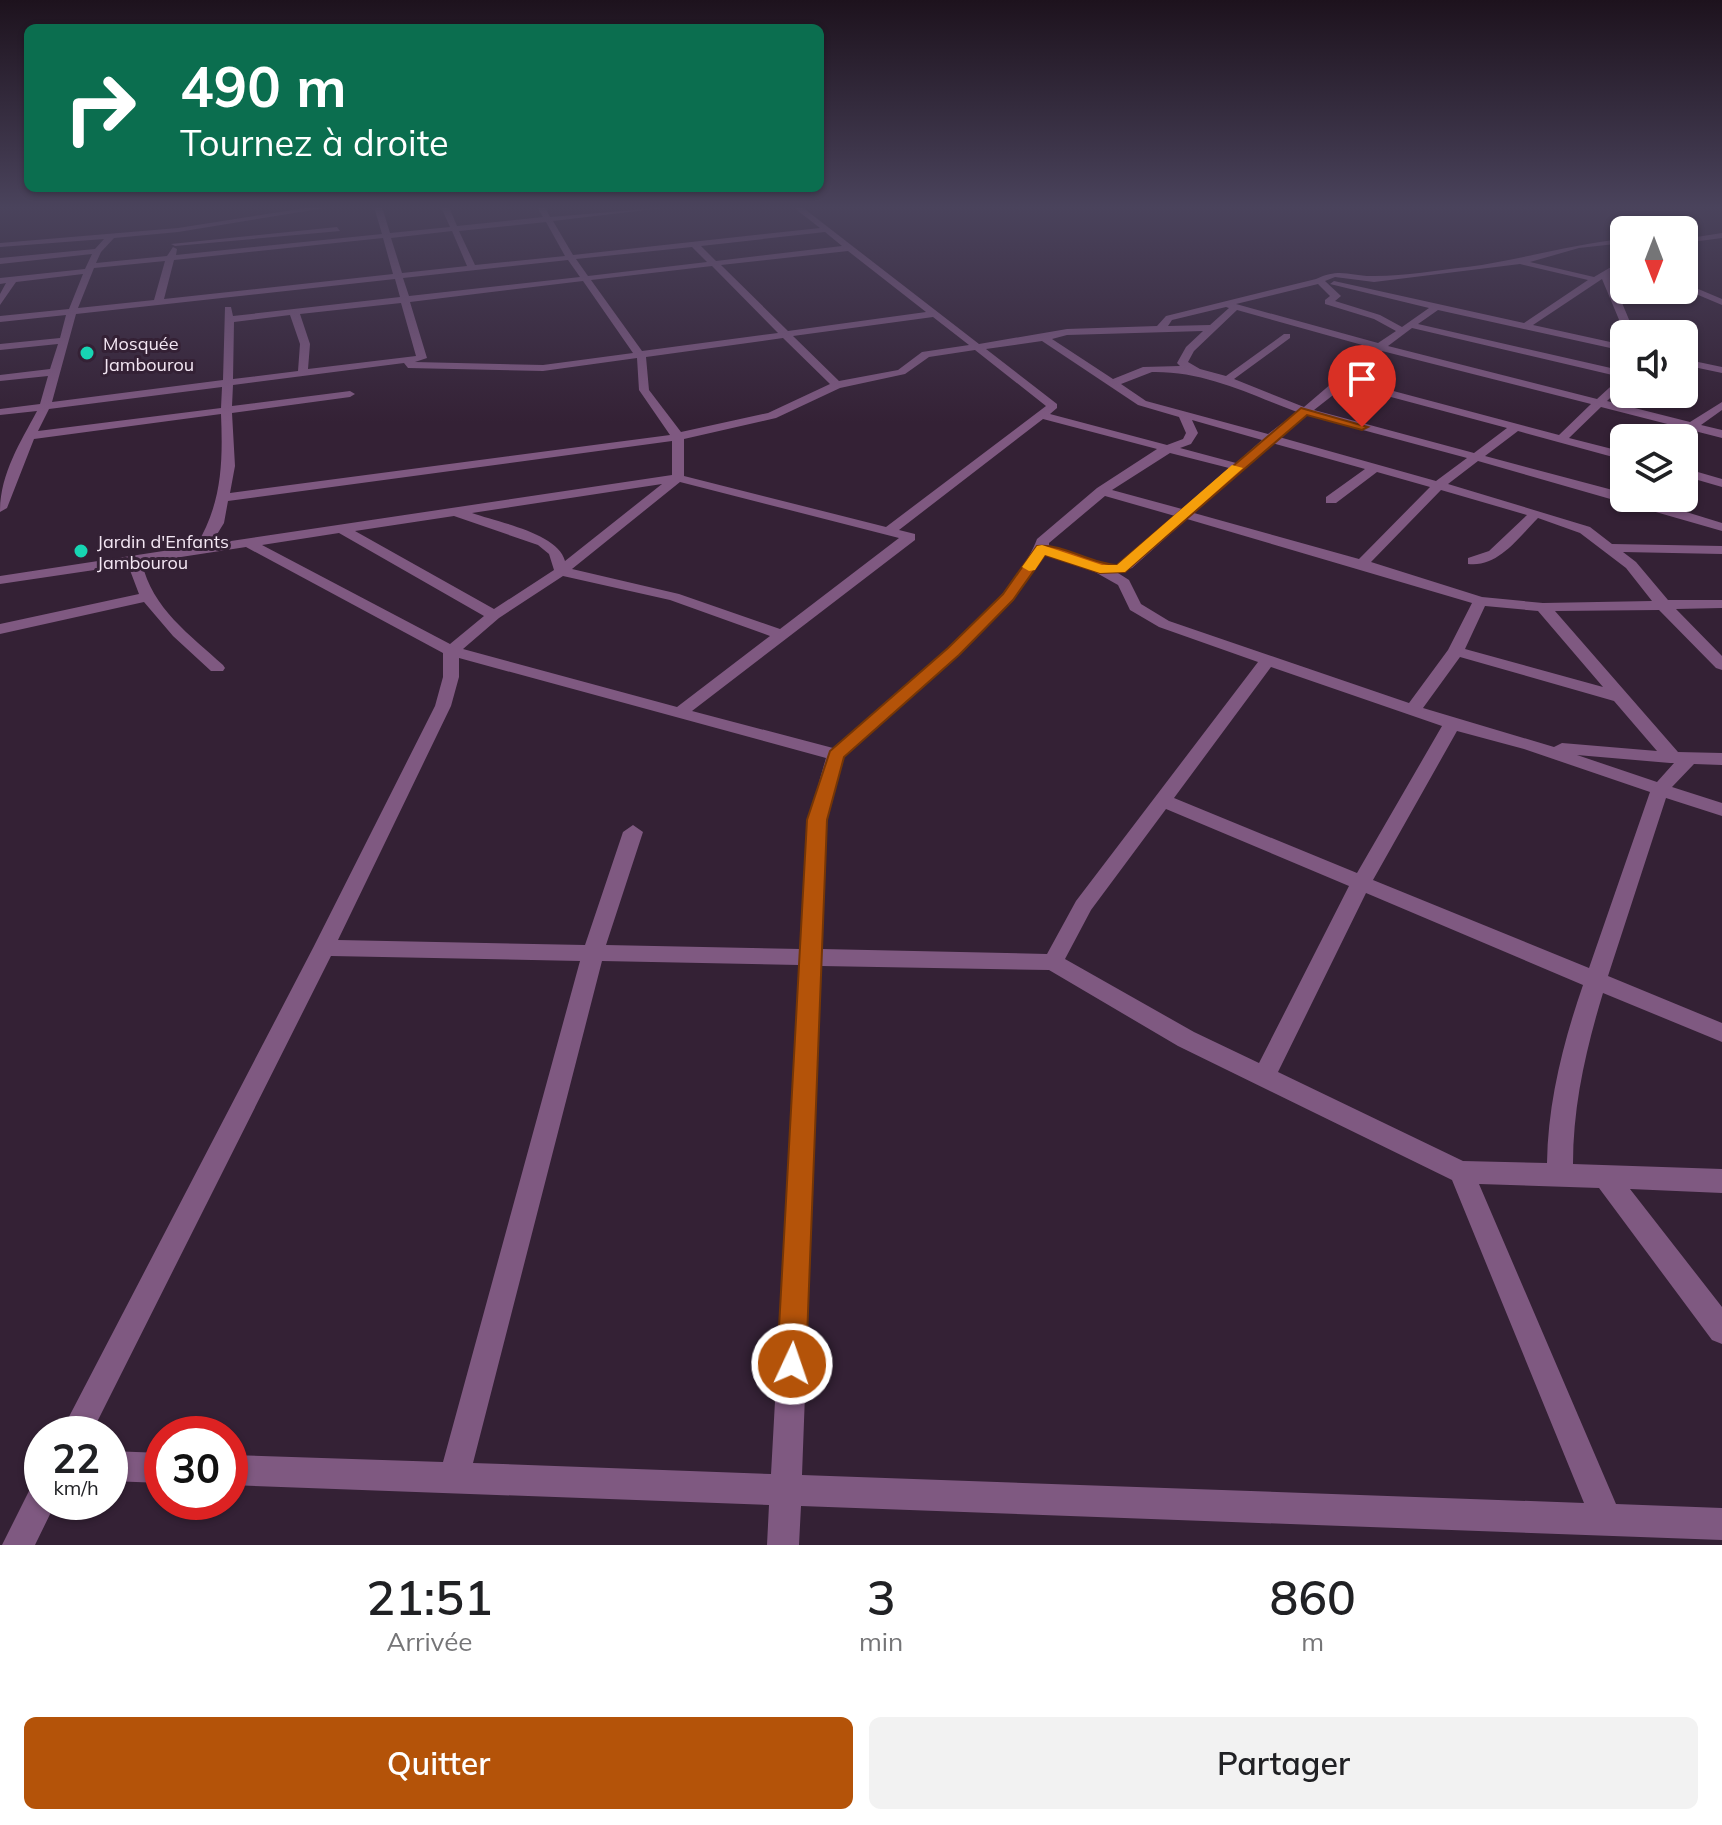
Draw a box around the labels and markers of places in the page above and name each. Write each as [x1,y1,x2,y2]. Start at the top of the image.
place label: Mosquée Jambourou [103,332,194,376]
marker: Mosquée Jambourou [78,344,96,362]
pin [1328,345,1396,427]
place label: Jardin d'Enfants Jambourou [97,530,229,574]
marker: Jardin d'Enfants Jambourou [72,542,90,560]

